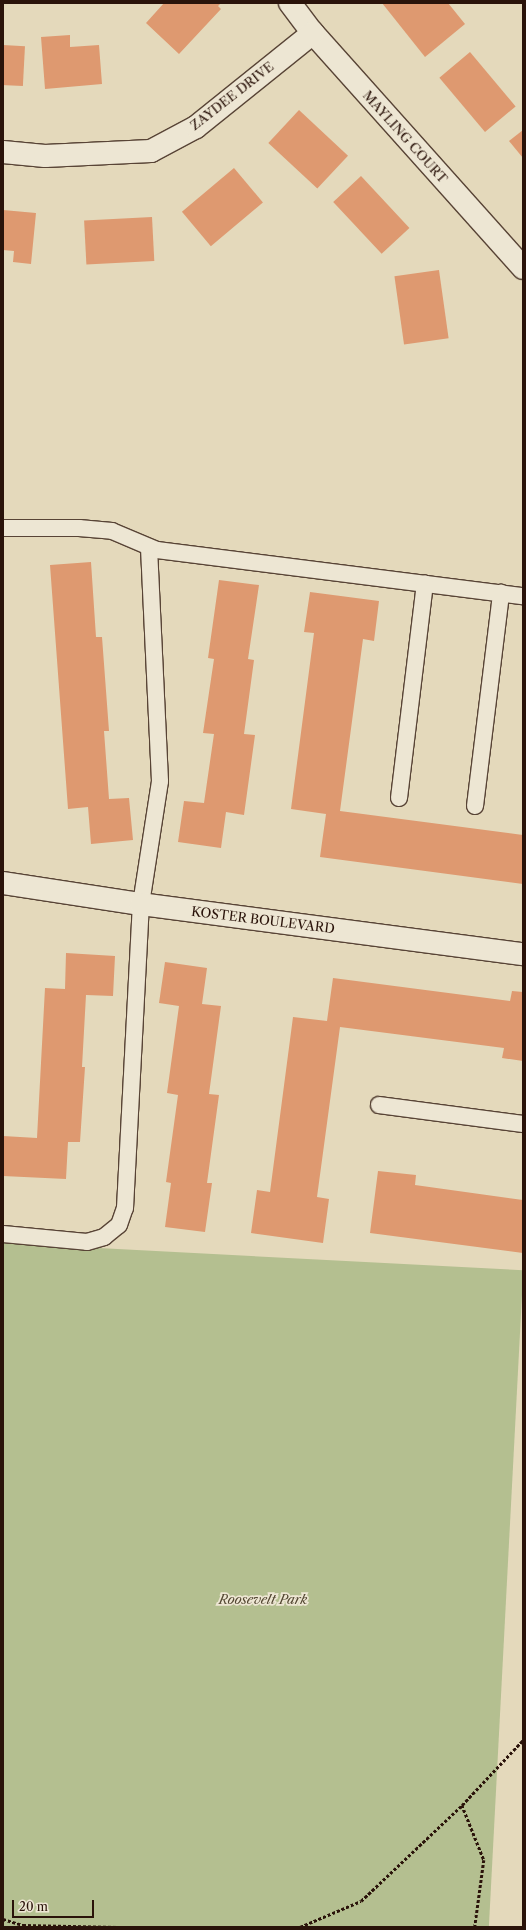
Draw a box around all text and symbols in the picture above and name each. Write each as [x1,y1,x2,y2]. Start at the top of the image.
street label: ZAYDEE DRIVE [187,59,277,133]
street label: MAYLING COURT [359,88,451,186]
street label: KOSTER BOULEVARD [190,903,336,937]
park label: Roosevelt Park [219,1591,307,1607]
scale bar [14,1892,96,1918]
text: 20 m [19,1899,48,1914]

